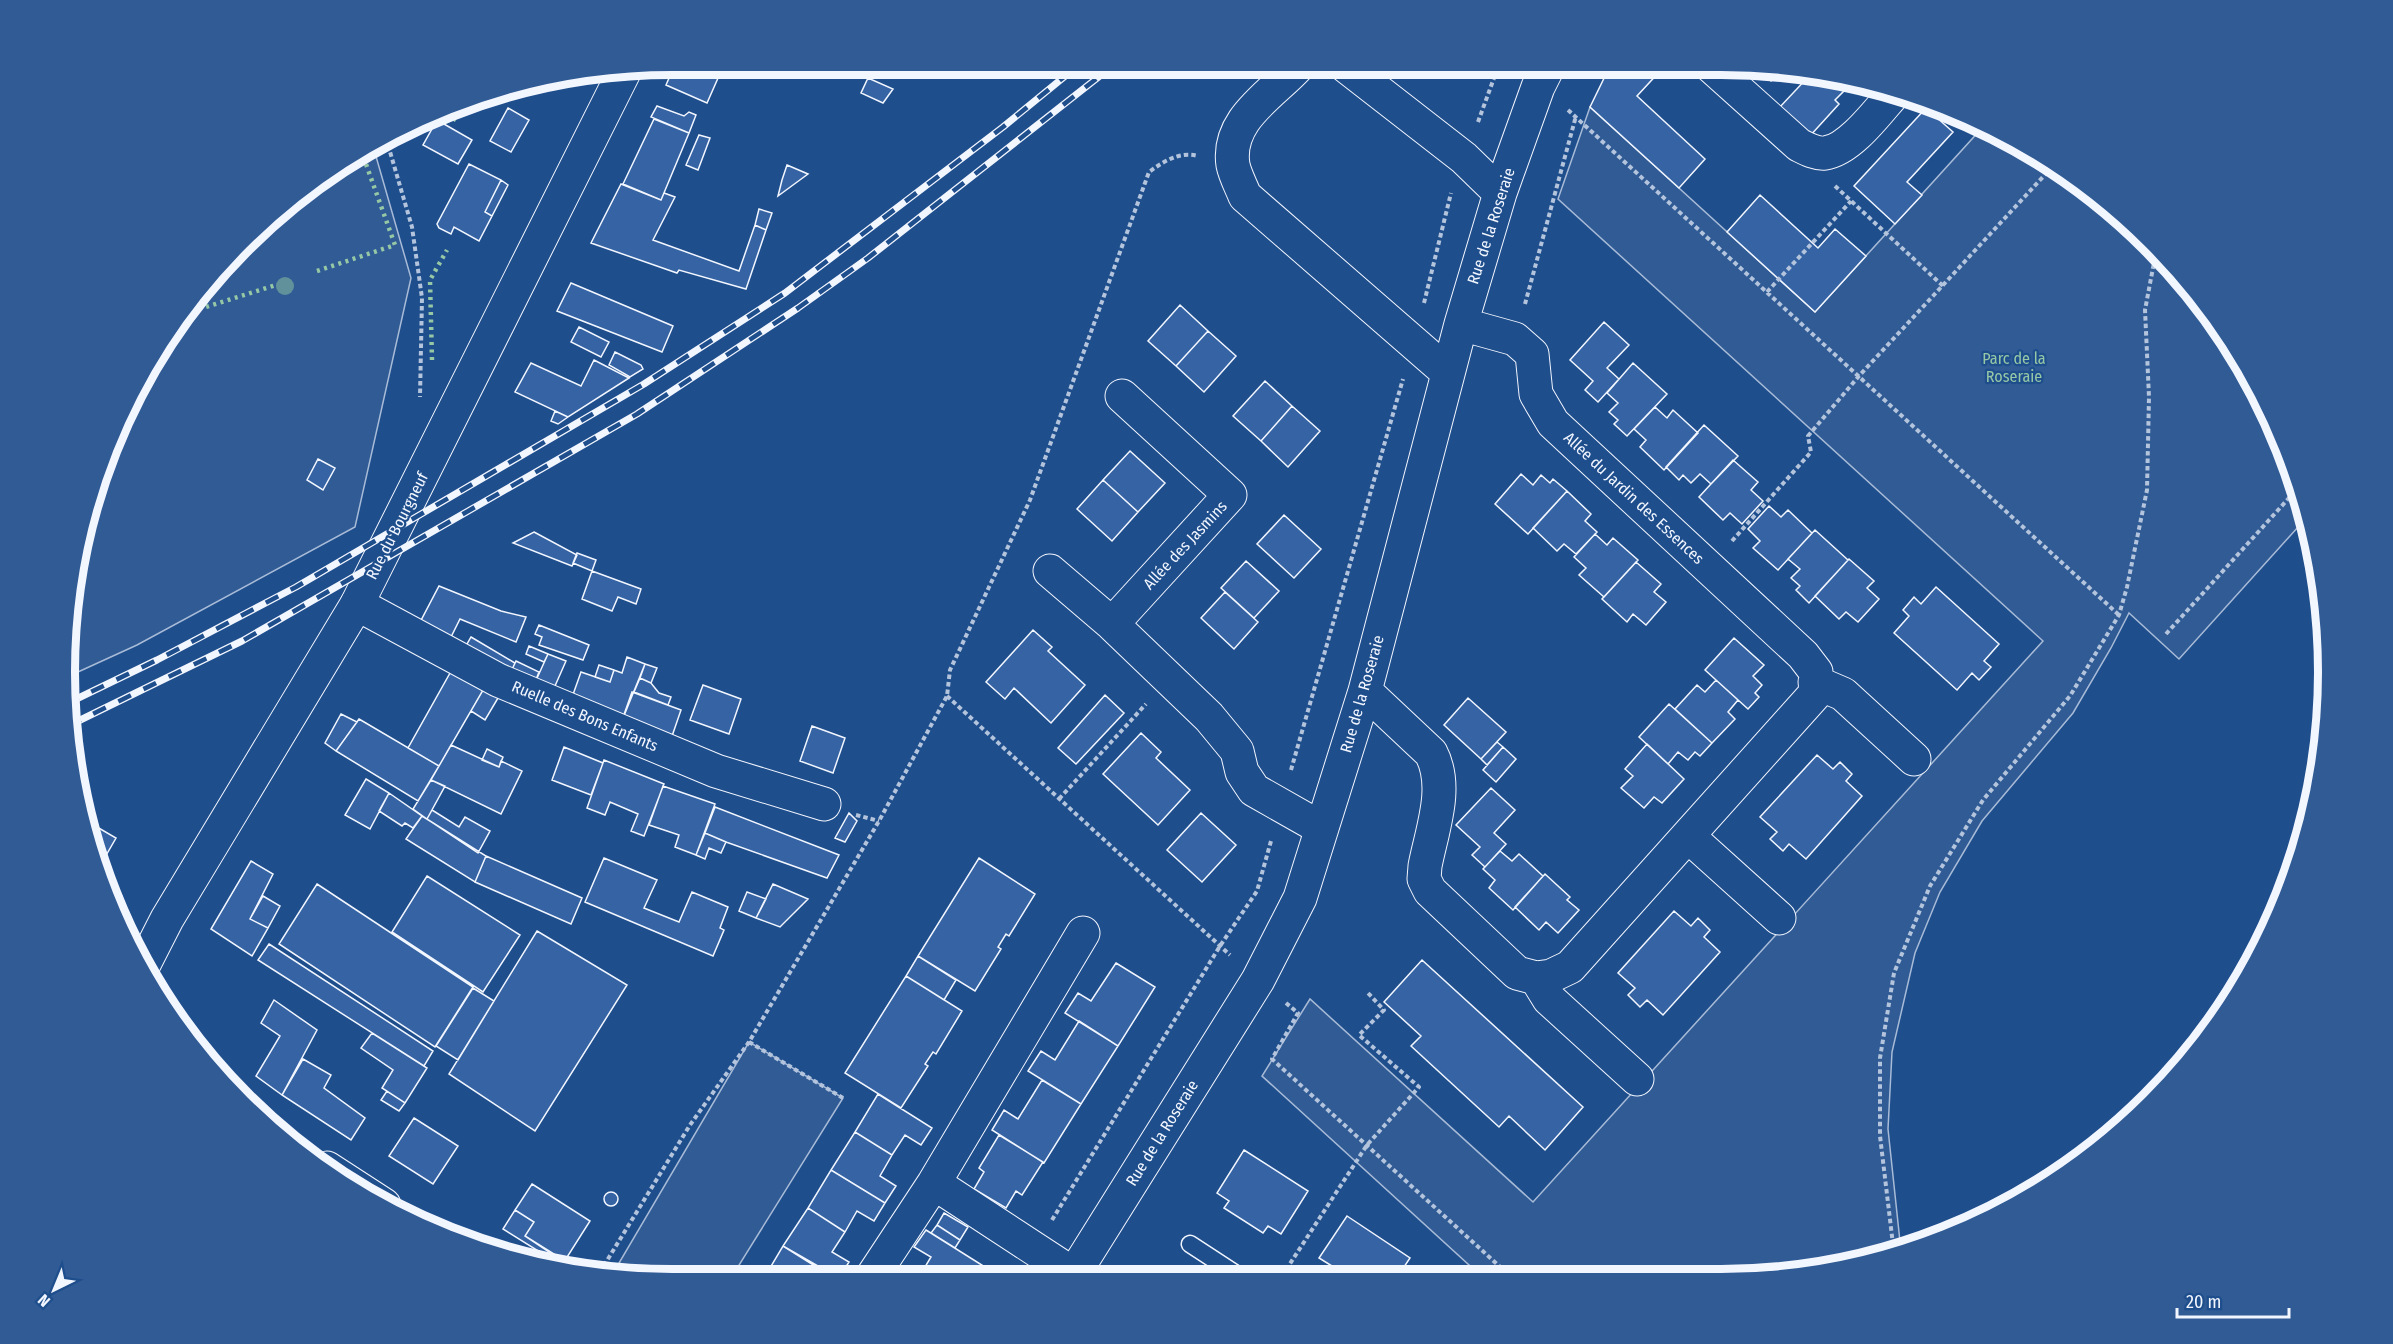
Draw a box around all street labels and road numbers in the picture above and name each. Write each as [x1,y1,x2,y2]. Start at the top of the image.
street label: Rue de la Roseraie [1463,165,1519,287]
street label: Allée du Jardin des Essences [1560,428,1708,568]
street label: Rue du Bourgneuf [362,468,433,583]
street label: Allée des Jasmins [1139,497,1231,593]
street label: Rue de la Roseraie [1336,633,1388,755]
street label: Ruelle des Bons Enfants [509,677,661,755]
street label: Rue de la Roseraie [1122,1076,1202,1189]

